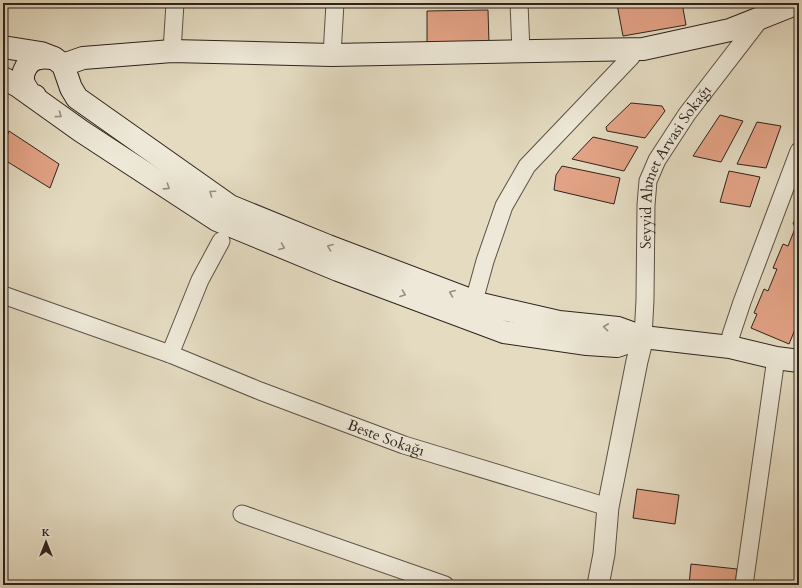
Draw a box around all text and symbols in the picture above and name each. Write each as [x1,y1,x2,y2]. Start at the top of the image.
street label: Seyyid Ahmet Arvasi Sokağı [636,81,716,249]
one-way arrow [54,110,61,117]
one-way arrow [163,183,170,190]
one-way arrow [210,191,217,198]
one-way arrow [278,242,285,250]
one-way arrow [327,243,334,251]
one-way arrow [399,289,406,297]
one-way arrow [448,289,455,297]
one-way arrow [603,323,609,332]
street label: Beste Sokağı [345,415,427,461]
north arrow [26,522,66,562]
text: K [42,525,51,540]

